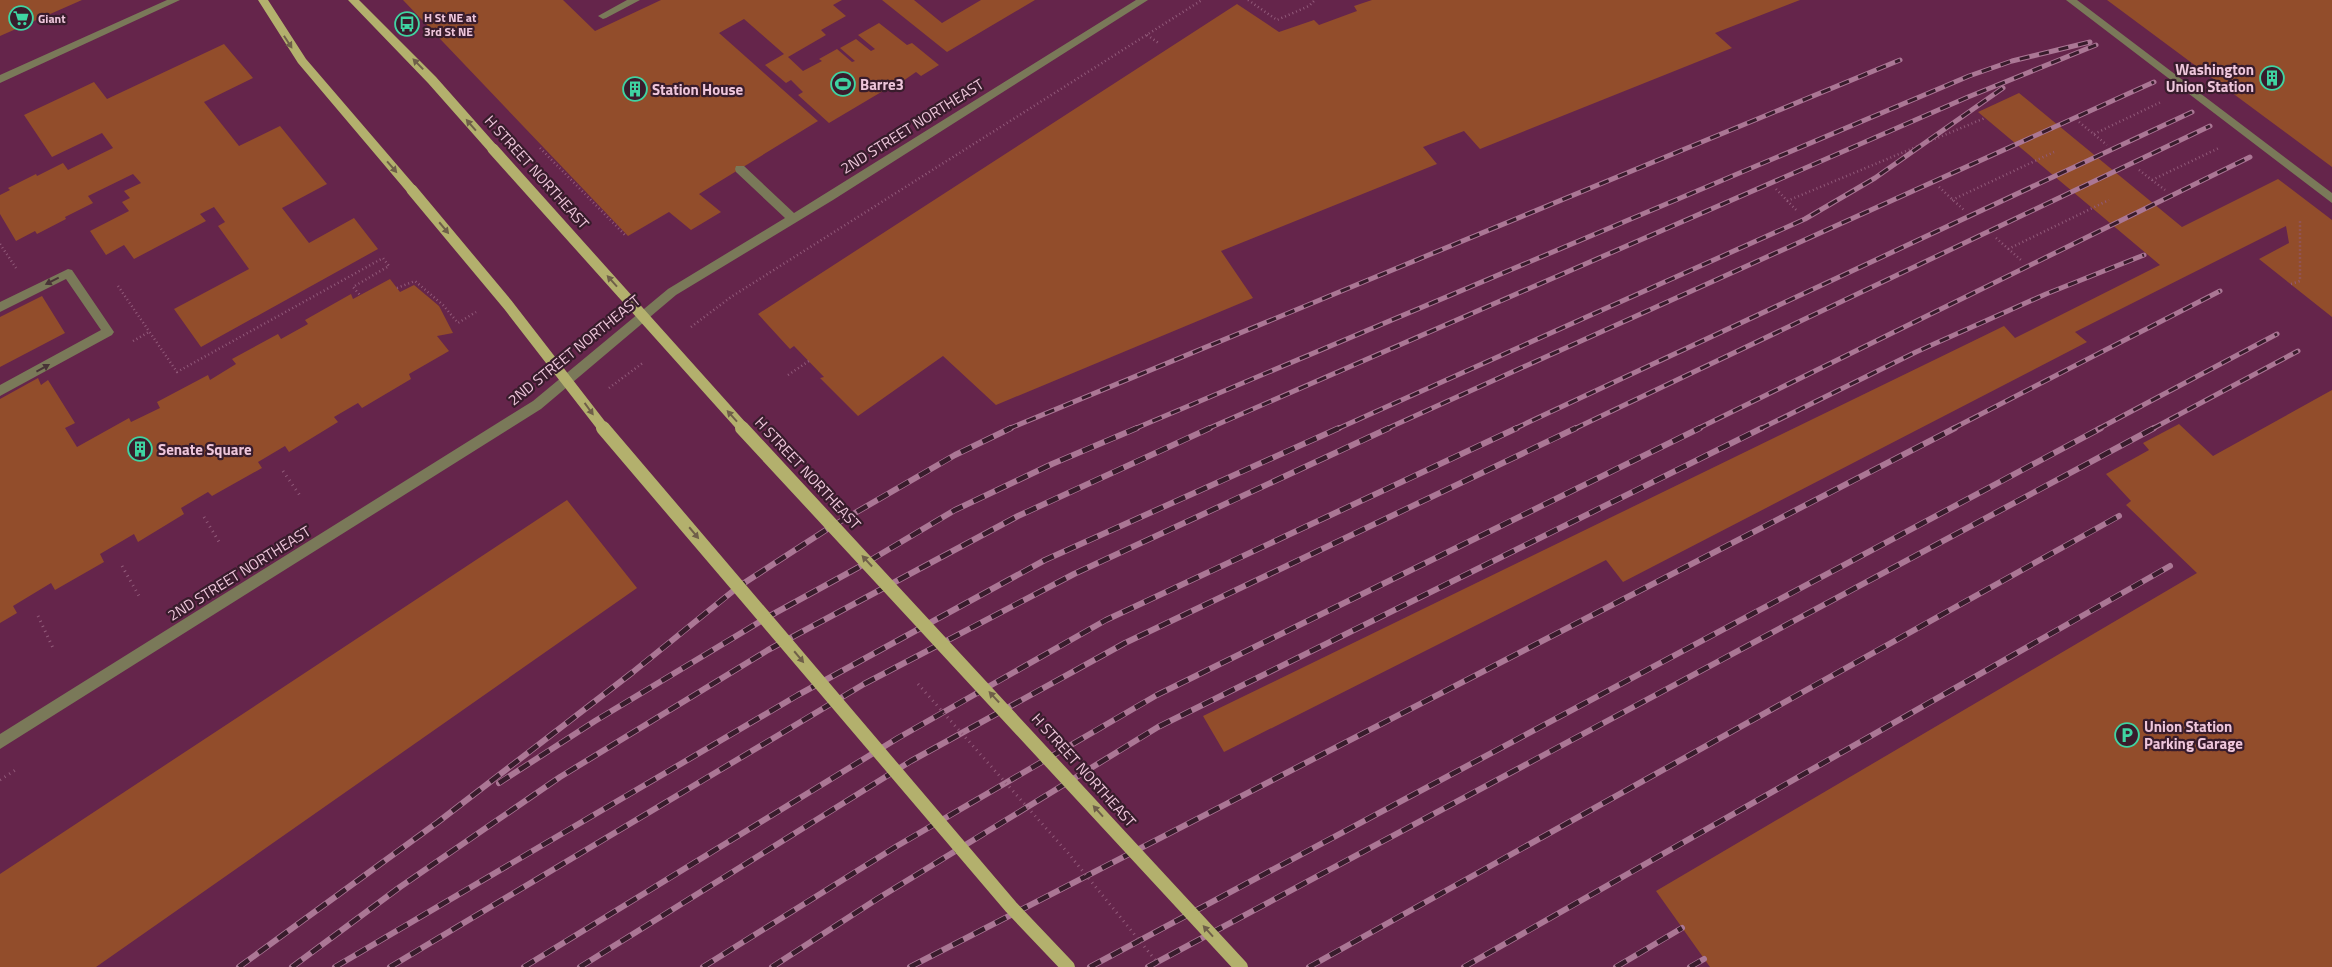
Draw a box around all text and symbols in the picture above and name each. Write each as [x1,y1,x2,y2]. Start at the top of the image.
supermarket icon: Giant [8,5,34,31]
place label: H St NE at 3rd St NE [424,8,477,41]
place label: Giant [38,9,66,28]
bus stop icon: H St NE at 3rd St NE [394,11,420,37]
one-way arrow [284,35,293,48]
place label: Washington Union Station [2166,58,2254,98]
one-way arrow [412,59,424,71]
building icon: Washington Union Station [2259,65,2285,91]
sports icon: Barre3 [830,71,856,97]
street label: 2ND STREET NORTHEAST [836,73,988,179]
place label: Barre3 [860,73,904,96]
building icon: Station House [622,76,648,102]
place label: Station House [652,78,744,101]
street label: H STREET NORTHEAST [479,110,595,234]
one-way arrow [466,119,477,131]
one-way arrow [386,160,398,172]
one-way arrow [438,221,449,234]
one-way arrow [606,275,617,288]
one-way arrow [45,277,59,285]
street label: 2ND STREET NORTHEAST [503,289,645,411]
one-way arrow [35,364,50,372]
one-way arrow [584,402,594,416]
one-way arrow [726,409,737,422]
street label: H STREET NORTHEAST [750,411,867,535]
building icon: Senate Square [127,436,153,462]
place label: Senate Square [158,438,252,461]
street label: 2ND STREET NORTHEAST [163,520,315,626]
one-way arrow [688,527,699,540]
one-way arrow [861,556,873,568]
one-way arrow [793,651,804,663]
one-way arrow [988,692,1000,704]
street label: H STREET NORTHEAST [1026,708,1142,832]
place label: Union Station Parking Garage [2144,715,2243,755]
parking icon: Union Station Parking Garage [2114,722,2140,748]
one-way arrow [1092,806,1104,818]
one-way arrow [1202,925,1214,937]

